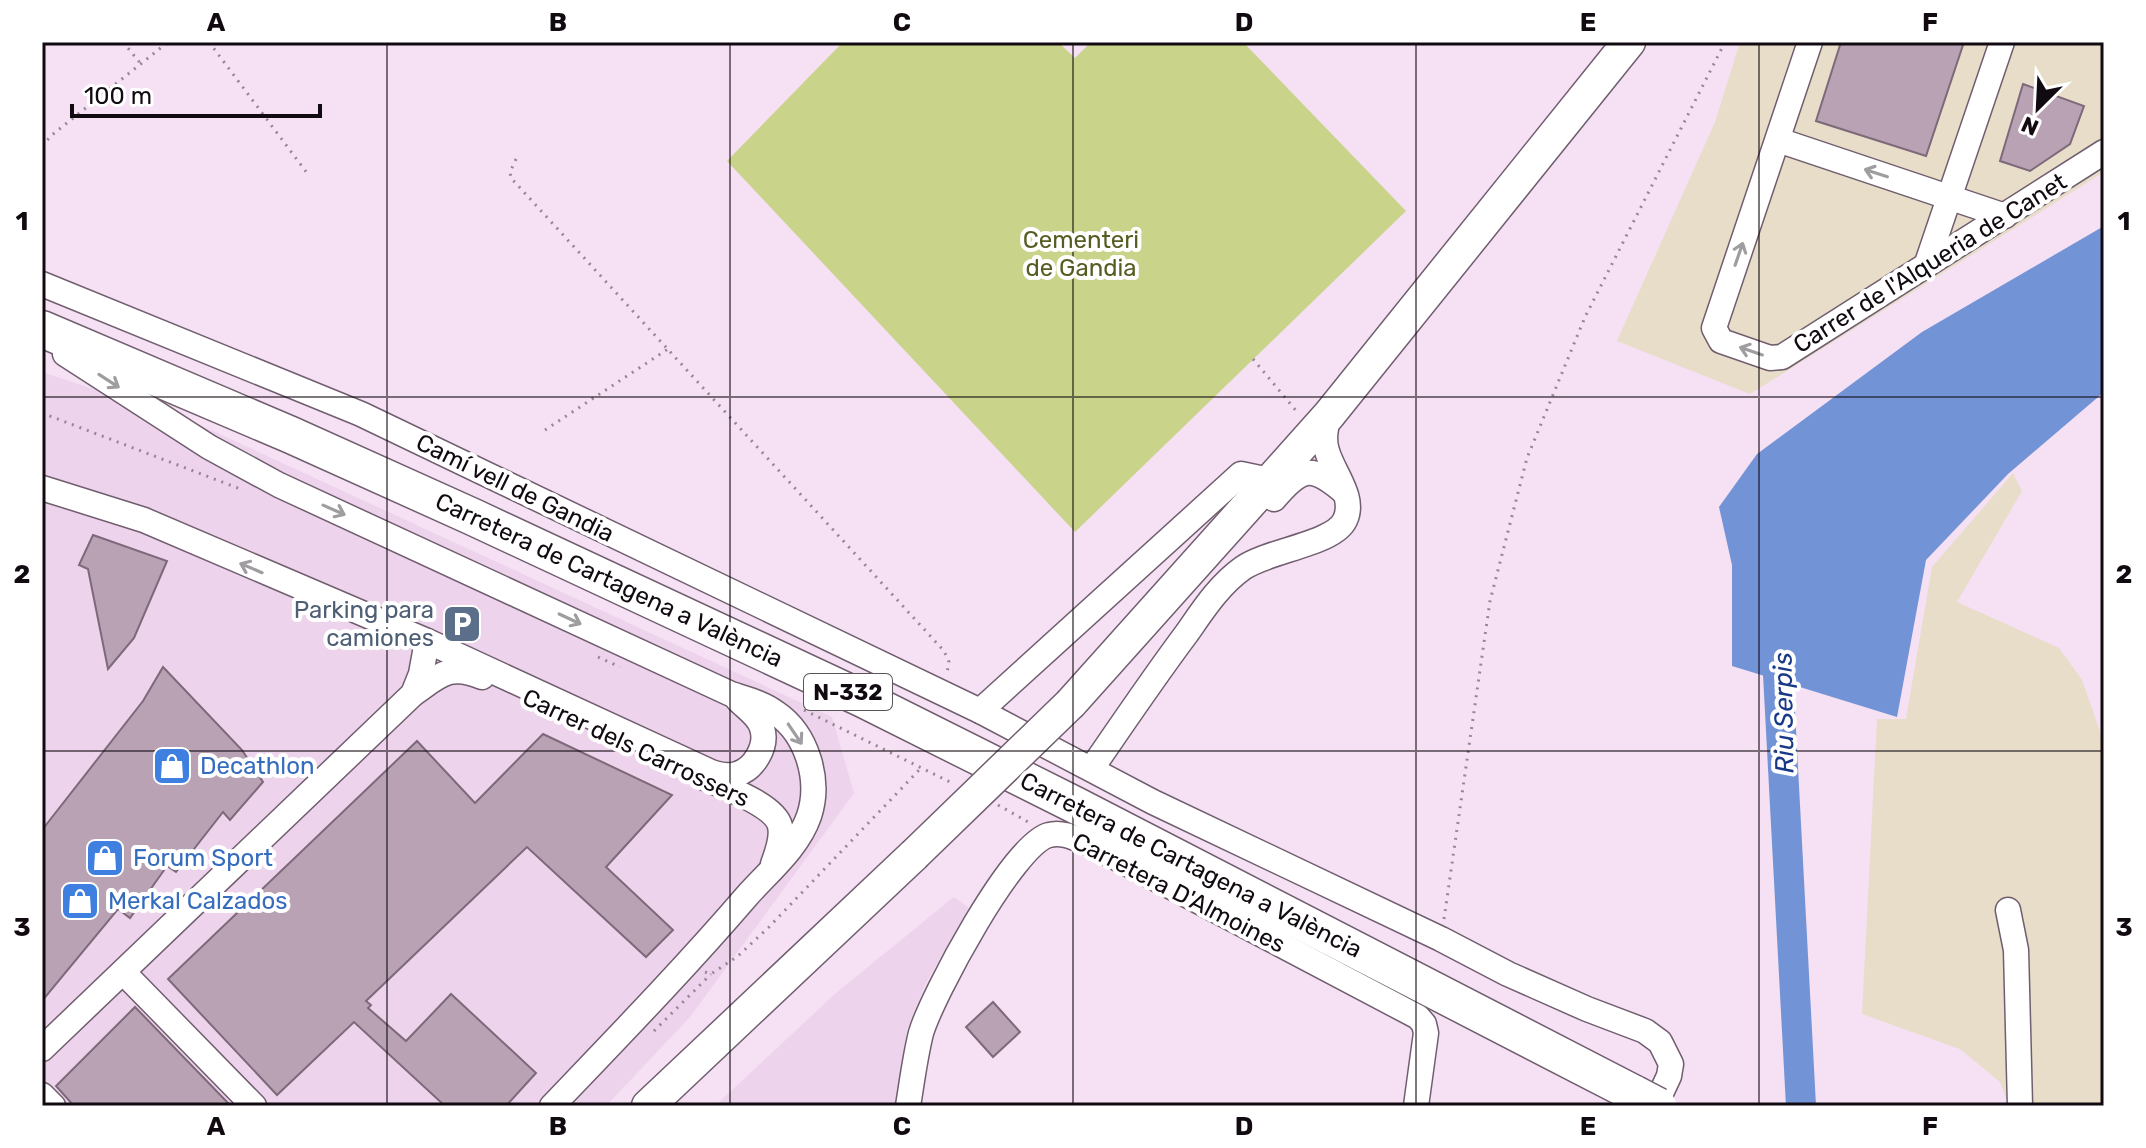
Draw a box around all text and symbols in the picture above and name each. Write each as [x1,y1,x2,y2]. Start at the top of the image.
text: A [207,7,226,38]
text: B [549,7,567,38]
text: C [893,7,911,38]
text: D [1235,7,1253,38]
text: E [1580,7,1596,38]
text: F [1922,7,1938,38]
scale bar [72,68,320,118]
north arrow [1998,68,2078,148]
text: 100 m [84,82,152,110]
text: N [2017,110,2043,141]
one-way arrow [1864,164,1889,179]
street label: Carrer de l'Alqueria de Canet [1788,167,2072,359]
text: 1 [16,206,28,237]
text: 1 [2118,206,2130,237]
park label: Cementeri de Gandia [1023,226,1139,282]
one-way arrow [1733,241,1748,266]
one-way arrow [1739,343,1764,358]
one-way arrow [97,373,120,389]
street label: Camí vell de Gandia [412,428,618,548]
street label: Carretera de Cartagena a València [431,487,787,673]
one-way arrow [321,504,346,519]
text: 2 [14,559,30,590]
one-way arrow [239,559,264,574]
text: 2 [2116,559,2132,590]
place label: Parking para camiones [294,596,434,652]
parking icon: Parking para camiones [441,603,483,645]
one-way arrow [557,613,581,628]
water label: Riu Serpis [1767,652,1801,774]
road number: N-332 [804,674,892,710]
street label: Carrer dels Carrossers [518,683,754,813]
one-way arrow [787,723,803,745]
shop icon: Decathlon [151,745,193,787]
place label: Decathlon [200,752,315,780]
street label: Carretera de Cartagena a València [1015,766,1367,964]
street label: Carretera D'Almoines [1068,827,1290,959]
shop icon: Forum Sport [84,837,126,879]
place label: Forum Sport [133,844,273,872]
shop icon: Merkal Calzados [59,880,101,922]
place label: Merkal Calzados [108,887,288,915]
text: 3 [13,912,31,943]
text: 3 [2115,912,2133,943]
text: A [207,1111,226,1142]
text: B [549,1111,567,1142]
text: C [893,1111,911,1142]
text: D [1235,1111,1253,1142]
text: E [1580,1111,1596,1142]
text: F [1922,1111,1938,1142]

